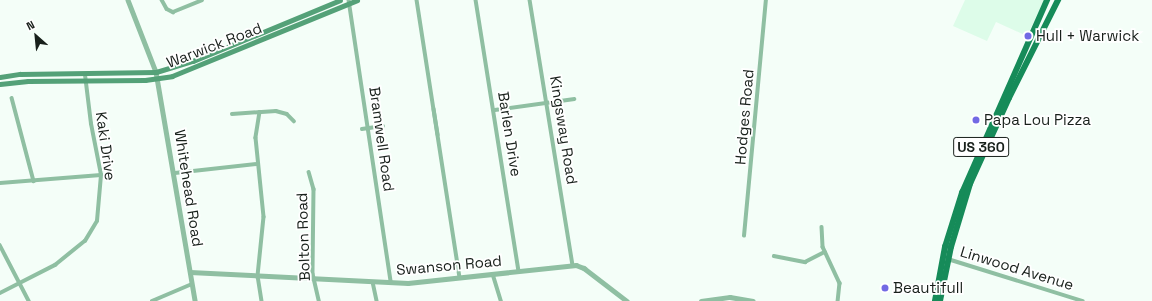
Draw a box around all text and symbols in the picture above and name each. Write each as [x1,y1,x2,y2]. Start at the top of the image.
north arrow [16,16,56,56]
text: N [24,17,37,33]
street label: Warwick Road [164,19,264,71]
place label: Hull + Warwick [1036,27,1139,45]
marker: Hull + Warwick [1023,31,1033,41]
street label: Hodges Road [731,68,757,166]
street label: Kingsway Road [547,74,581,186]
street label: Bramwell Road [366,85,398,193]
street label: Barlen Drive [494,90,526,178]
street label: Kaki Drive [92,110,120,182]
place label: Papa Lou Pizza [984,111,1091,129]
marker: Papa Lou Pizza [971,115,981,125]
street label: Whitehead Road [171,128,207,248]
road number: US 360 [953,135,1009,159]
street label: Bolton Road [292,192,314,282]
street label: Linwood Avenue [958,242,1076,294]
street label: Swanson Road [395,251,503,279]
place label: Beautifull [893,279,963,297]
marker: Beautifull [880,283,890,293]

